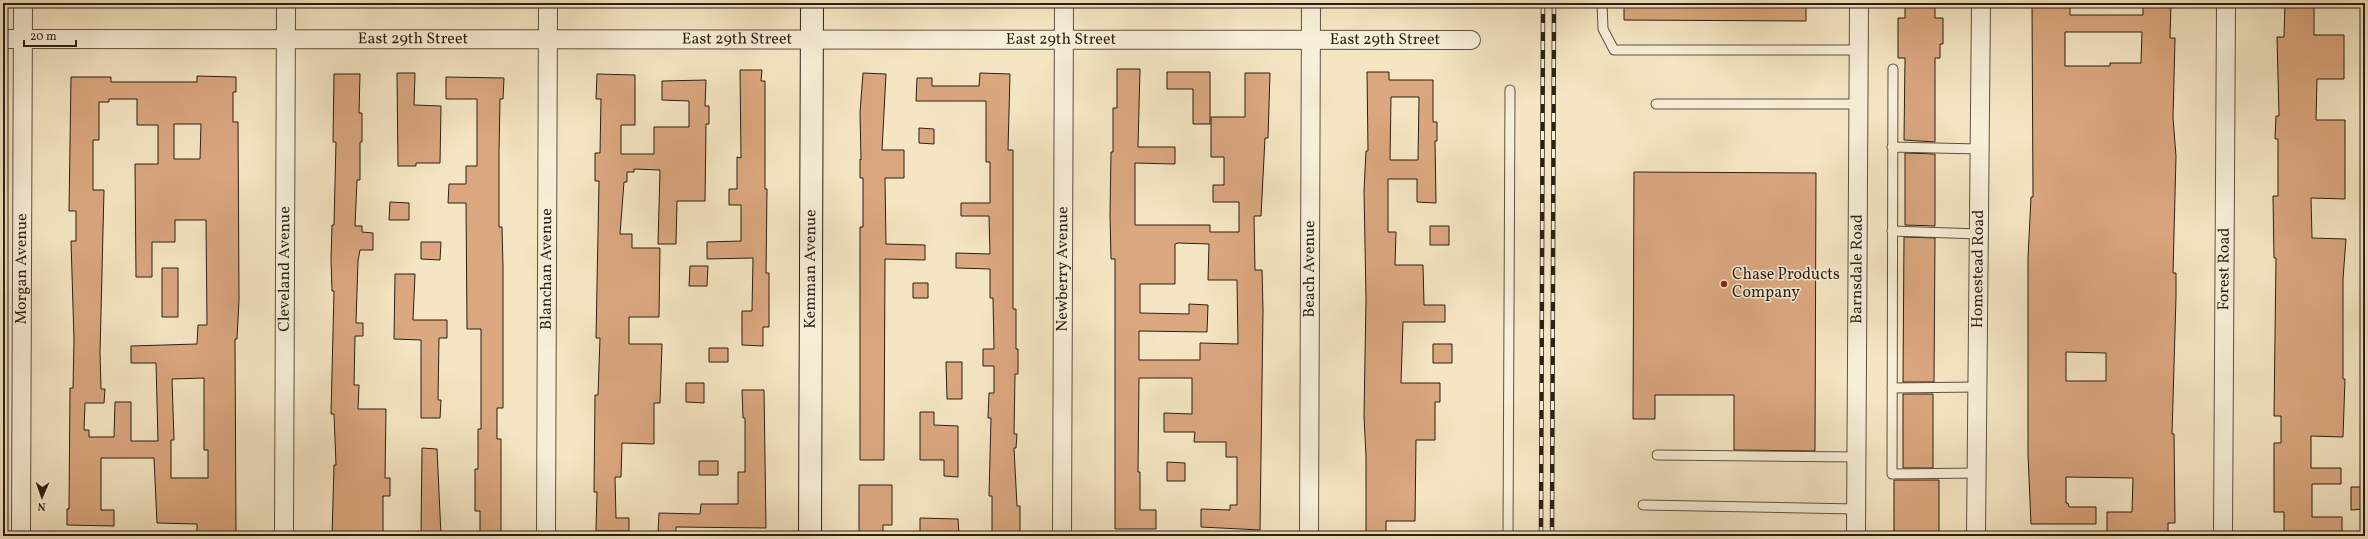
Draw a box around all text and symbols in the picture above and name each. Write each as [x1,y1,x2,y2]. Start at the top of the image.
scale bar [24,22,76,48]
street label: East 29th Street [358,28,469,50]
street label: East 29th Street [682,28,793,51]
text: 20 m [30,29,57,45]
street label: East 29th Street [1006,29,1117,51]
street label: East 29th Street [1330,29,1441,51]
street label: Cleveland Avenue [274,206,296,332]
street label: Newberry Avenue [1052,206,1074,332]
street label: Blanchan Avenue [536,208,558,330]
street label: Kemman Avenue [800,209,822,329]
street label: Homestead Road [1967,210,1990,328]
street label: Morgan Avenue [11,213,33,325]
street label: Barnsdale Road [1846,214,1869,324]
street label: Beach Avenue [1299,220,1321,318]
street label: Forest Road [2213,228,2236,310]
place label: Chase Products Company [1732,264,1840,304]
marker: Chase Products Company [1719,279,1729,289]
north arrow [22,477,62,517]
text: N [37,498,46,513]

